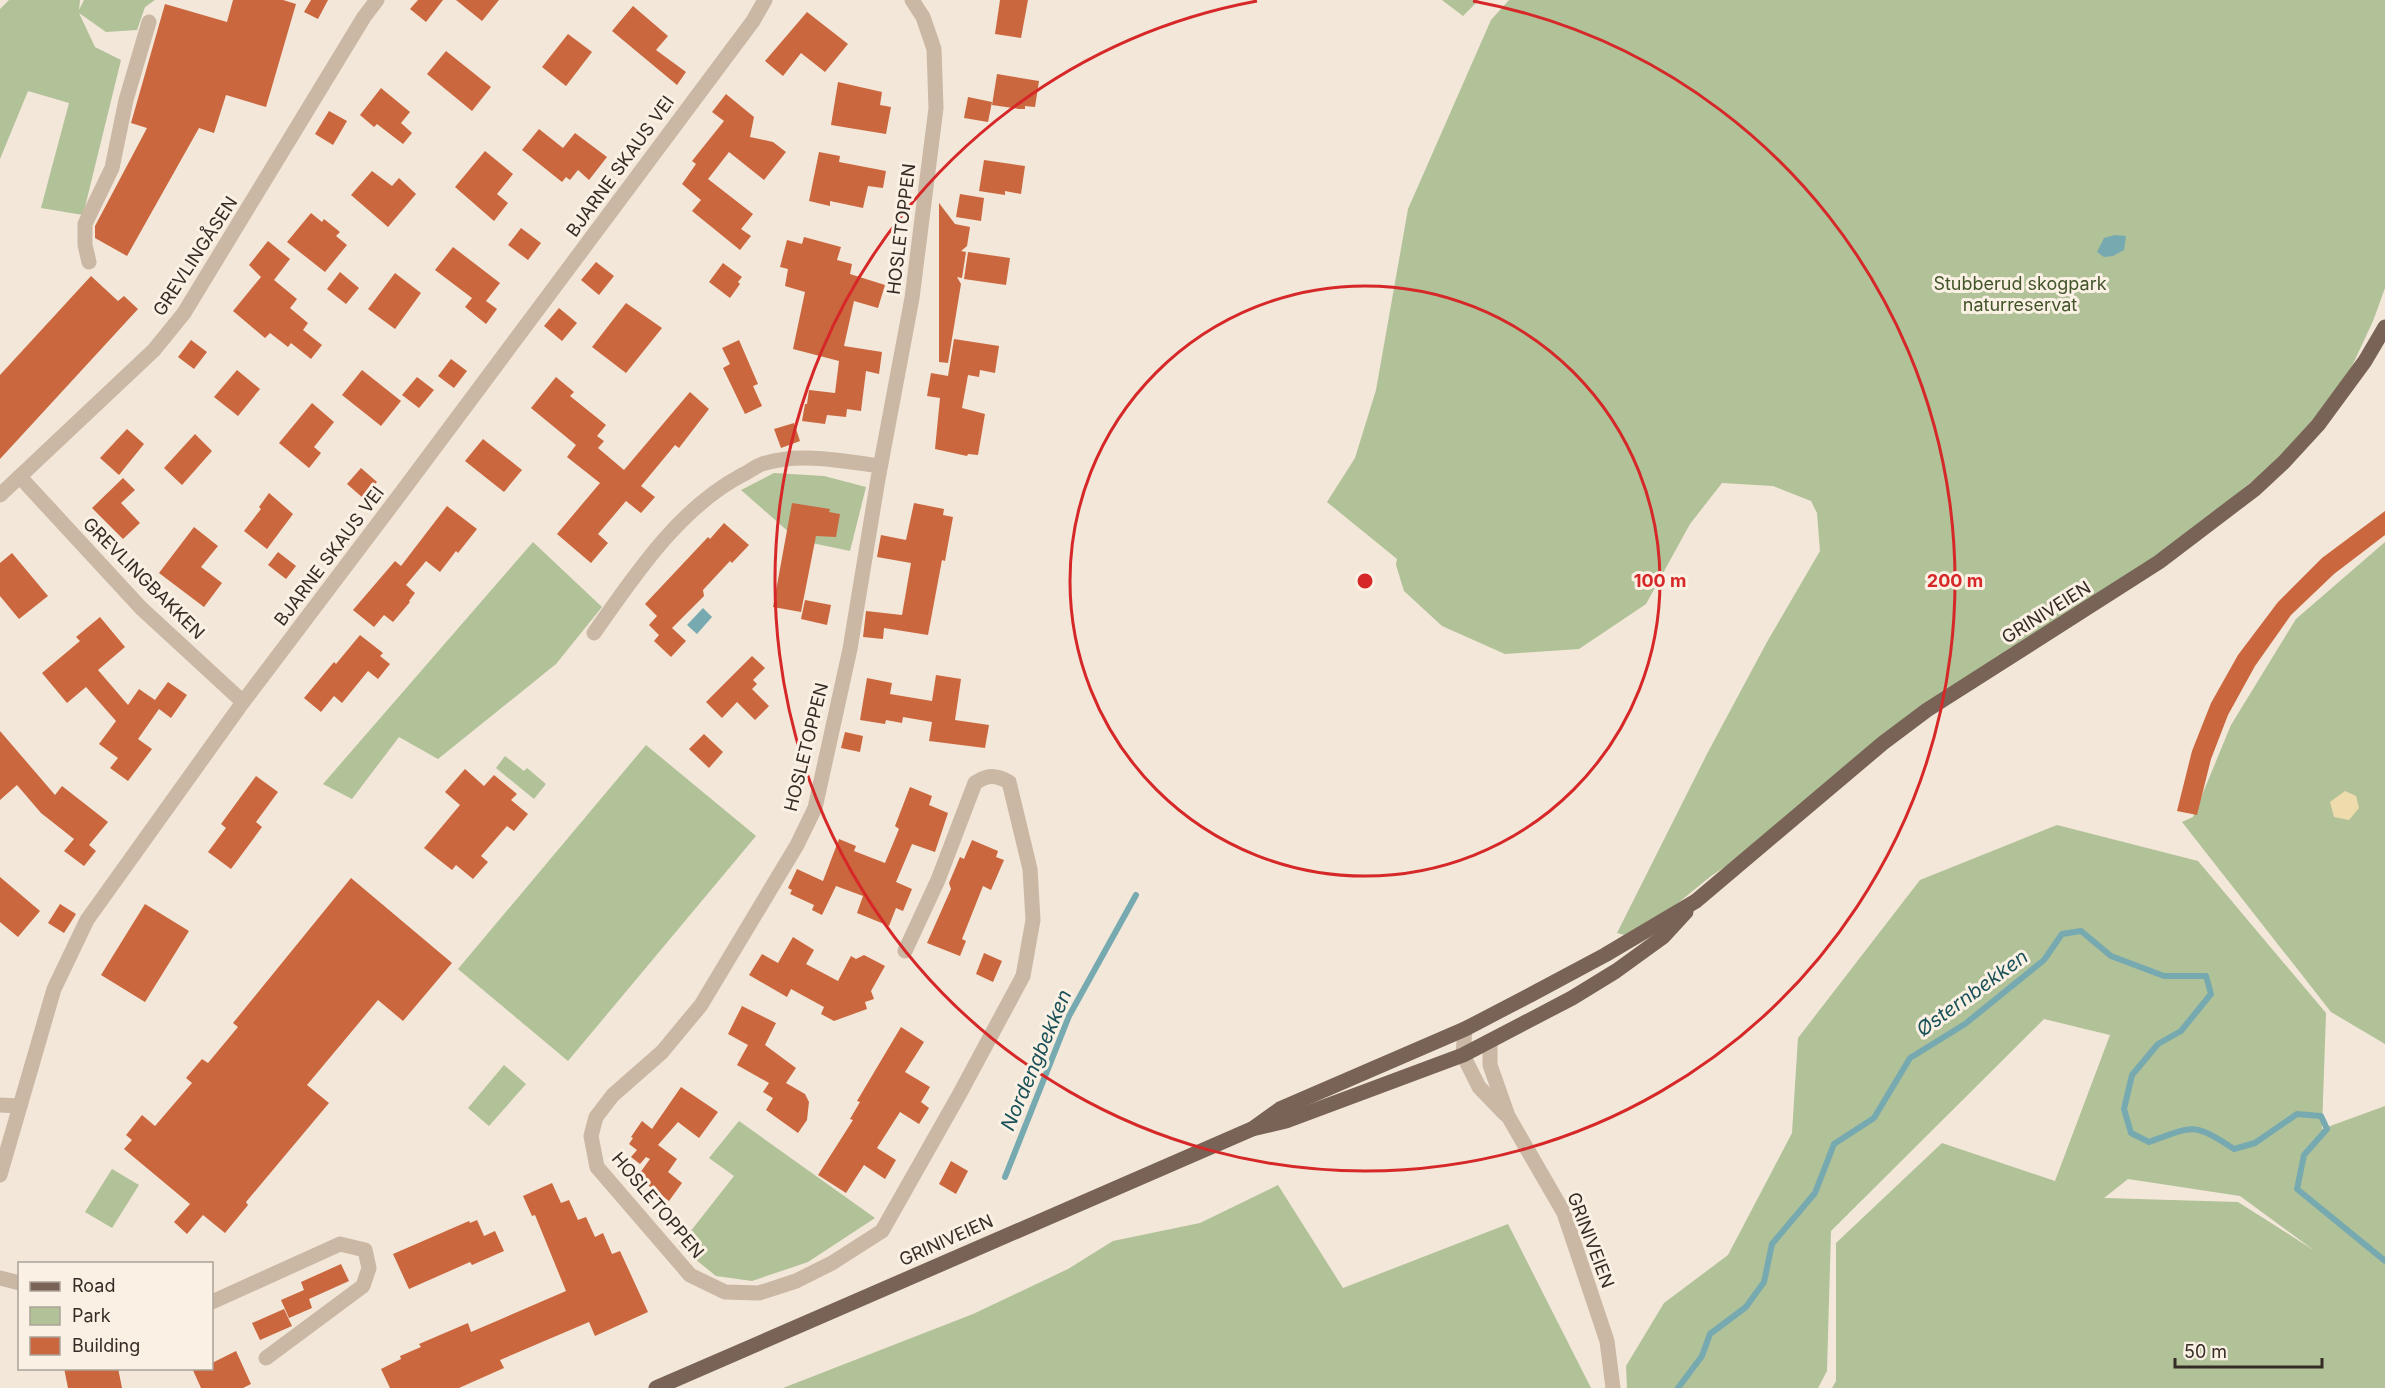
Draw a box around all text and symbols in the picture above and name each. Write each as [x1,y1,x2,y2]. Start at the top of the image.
street label: BJARNE SKAUS VEI [562,91,678,241]
street label: HOSLETOPPEN [883,162,919,296]
street label: GREVLINGÅSEN [147,191,241,320]
park label: Stubberud skogpark naturreservat [1933,273,2107,315]
street label: BJARNE SKAUS VEI [270,482,388,630]
street label: GREVLINGBAKKEN [79,513,209,643]
text: 100 m [1634,570,1686,591]
text: 200 m [1927,570,1983,591]
centre of rings [1355,571,1375,591]
street label: GRINIVEIEN [1998,576,2094,648]
street label: HOSLETOPPEN [780,680,832,814]
water label: Østernbekken [1912,944,2032,1042]
water label: Nordengbekken [995,986,1077,1134]
street label: HOSLETOPPEN [608,1148,708,1262]
street label: GRINIVEIEN [1563,1189,1619,1291]
street label: GRINIVEIEN [896,1210,996,1270]
legend [18,1262,213,1370]
text: Road [72,1275,115,1296]
text: Park [72,1305,111,1326]
scale bar [2175,1331,2322,1369]
text: Building [72,1335,140,1356]
text: 50 m [2184,1341,2227,1362]

